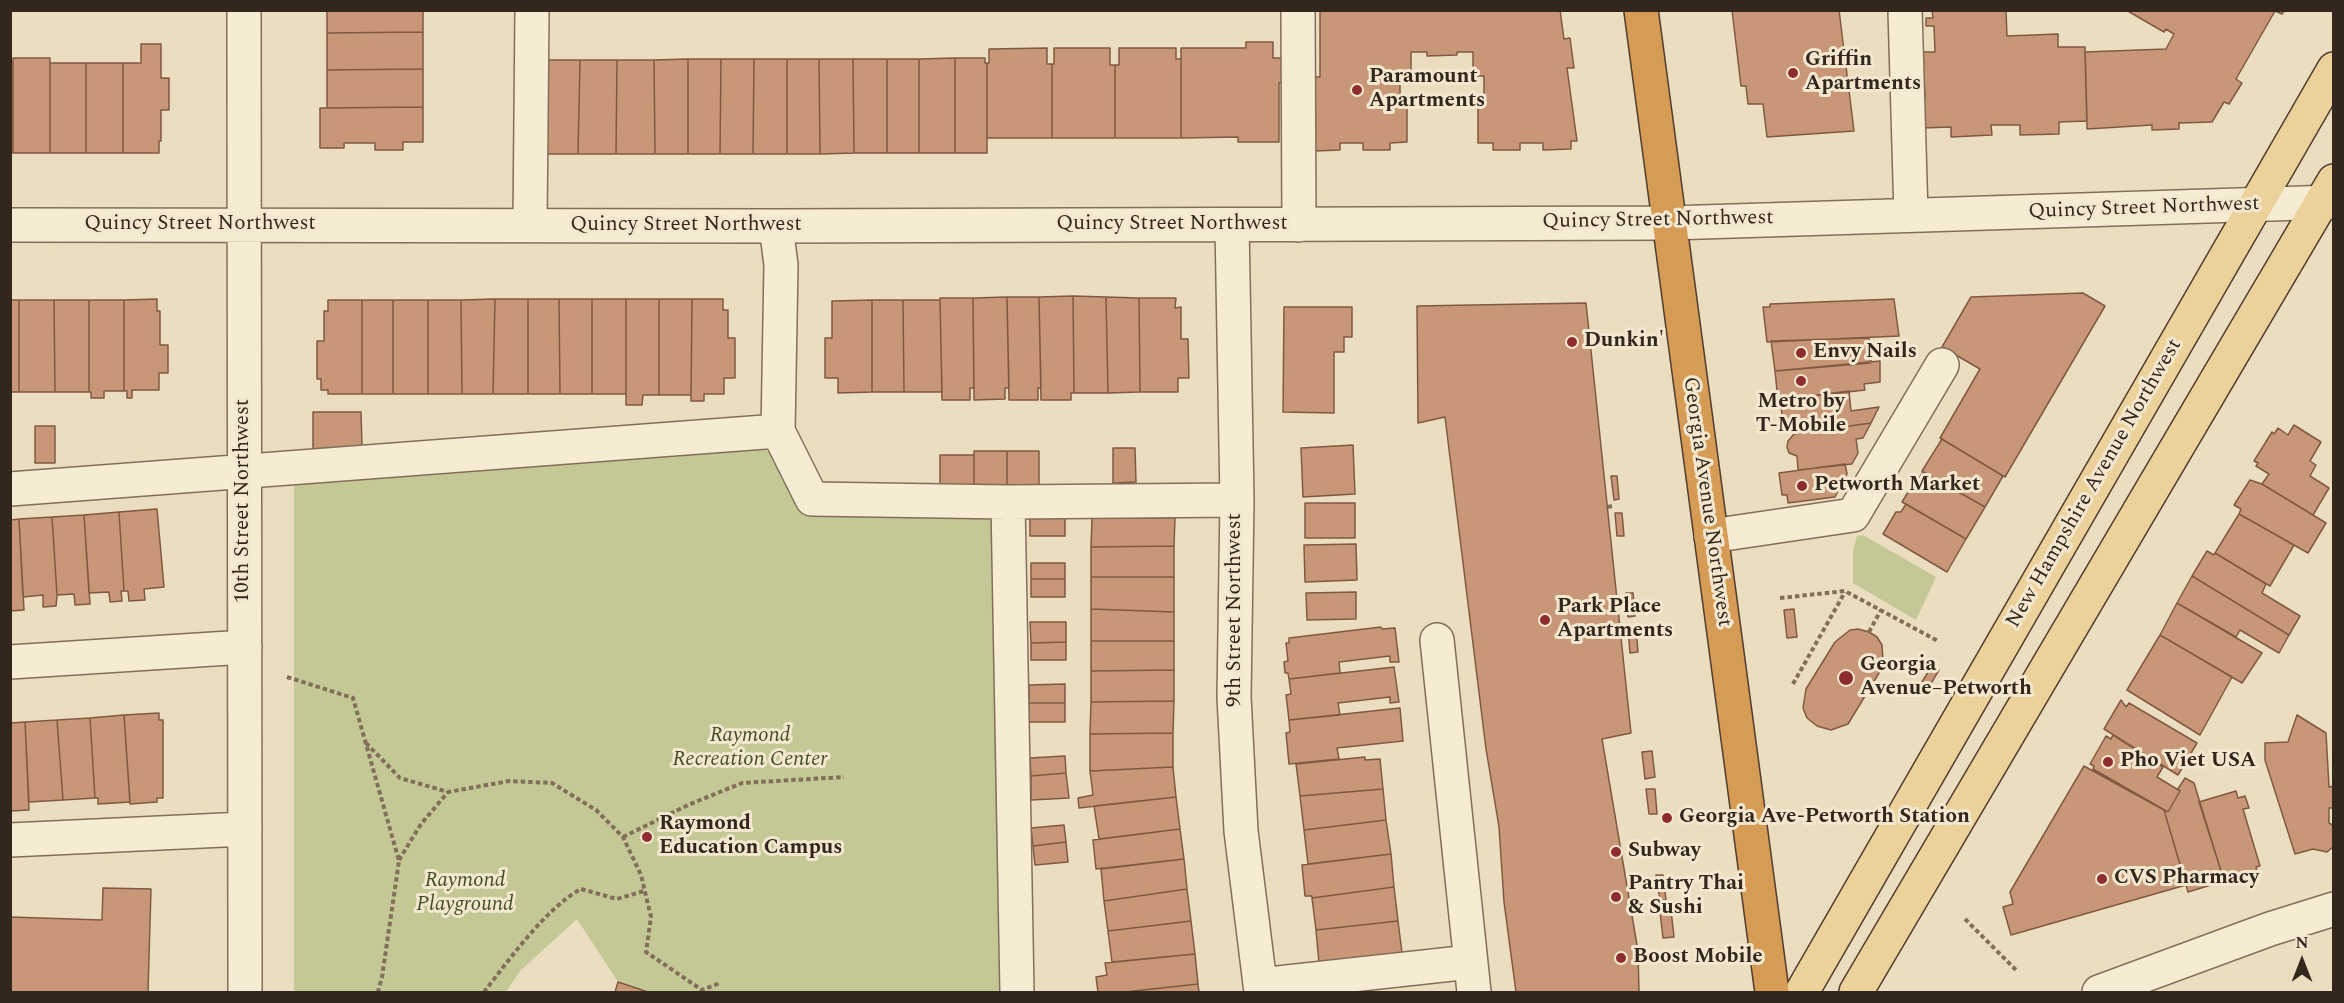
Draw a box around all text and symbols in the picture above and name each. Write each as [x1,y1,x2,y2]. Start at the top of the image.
place label: Griffin Apartments [1805,48,1921,98]
place label: Paramount Apartments [1369,65,1485,115]
marker: Griffin Apartments [1786,66,1800,80]
marker: Paramount Apartments [1350,83,1364,97]
street label: Quincy Street Northwest [2028,192,2260,226]
street label: Quincy Street Northwest [1542,206,1774,236]
street label: Quincy Street Northwest [84,212,316,238]
street label: Quincy Street Northwest [1056,212,1288,238]
street label: Quincy Street Northwest [570,213,802,239]
place label: Dunkin' [1584,329,1664,355]
marker: Dunkin' [1565,335,1579,349]
street label: New Hampshire Avenue Northwest [2002,335,2188,633]
place label: Envy Nails [1813,340,1917,366]
marker: Envy Nails [1794,346,1808,360]
marker: Metro by T-Mobile [1794,374,1808,388]
street label: Georgia Avenue Northwest [1676,375,1736,629]
place label: Metro by T-Mobile [1756,390,1846,440]
street label: 10th Street Northwest [231,399,257,603]
place label: Petworth Market [1814,473,1980,499]
marker: Petworth Market [1795,479,1809,493]
street label: 9th Street Northwest [1223,513,1249,707]
place label: Park Place Apartments [1557,595,1673,645]
marker: Park Place Apartments [1538,613,1552,627]
place label: Georgia Avenue–Petworth [1860,653,2032,703]
marker: Georgia Avenue–Petworth [1837,669,1855,687]
park label: Raymond Recreation Center [672,724,828,774]
place label: Pho Viet USA [2120,749,2256,775]
marker: Pho Viet USA [2101,755,2115,769]
place label: Georgia Ave-Petworth Station [1679,805,1970,831]
marker: Georgia Ave-Petworth Station [1660,811,1674,825]
place label: Raymond Education Campus [659,812,842,862]
marker: Raymond Education Campus [640,830,654,844]
place label: Subway [1628,839,1701,865]
marker: Subway [1609,845,1623,859]
place label: CVS Pharmacy [2114,866,2259,892]
park label: Raymond Playground [416,869,514,919]
place label: Pantry Thai & Sushi [1628,872,1744,922]
marker: CVS Pharmacy [2095,872,2109,886]
marker: Pantry Thai & Sushi [1609,890,1623,904]
north arrow [2272,931,2332,991]
text: N [2295,931,2309,955]
place label: Boost Mobile [1633,945,1763,971]
marker: Boost Mobile [1614,951,1628,965]

